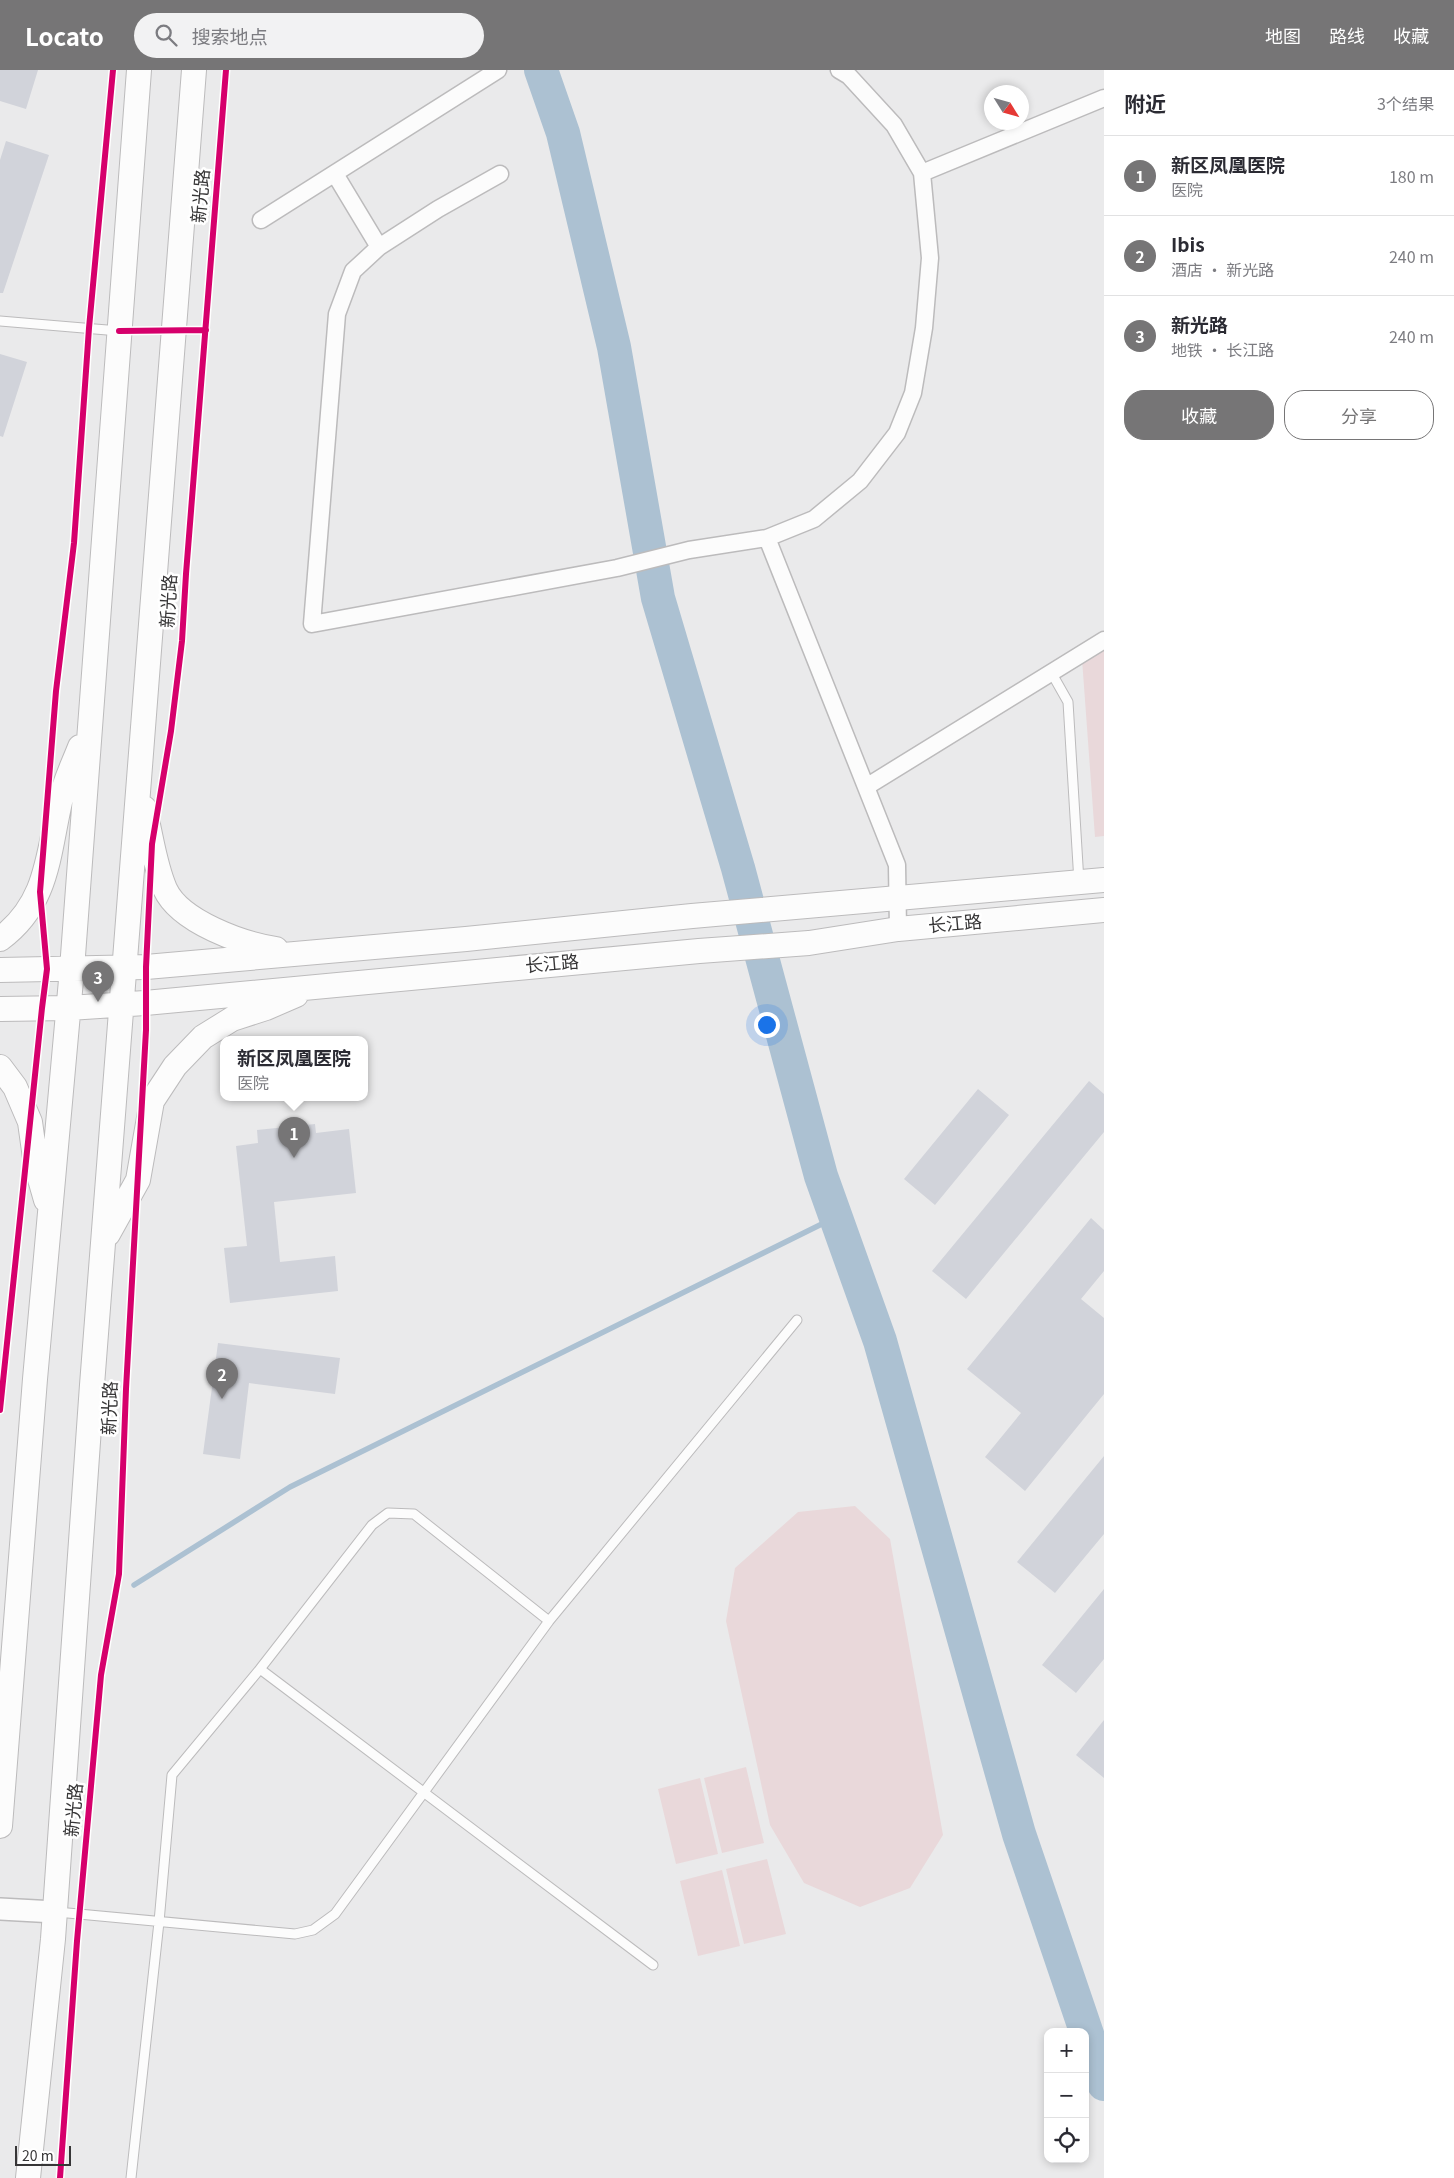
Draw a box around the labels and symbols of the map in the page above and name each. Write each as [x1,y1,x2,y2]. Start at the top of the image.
north arrow [984,85,1029,130]
street label: 新光路 [184,168,214,224]
street label: 新光路 [153,573,181,629]
street label: 长江路 [927,907,983,937]
street label: 长江路 [524,947,580,977]
pin: 3 [82,961,114,1002]
your location [754,1012,780,1038]
pin: 1 [278,1117,310,1158]
pin: 2 [206,1358,238,1399]
street label: 新光路 [94,1380,122,1435]
street label: 新光路 [57,1782,87,1838]
scale bar [15,2143,71,2166]

